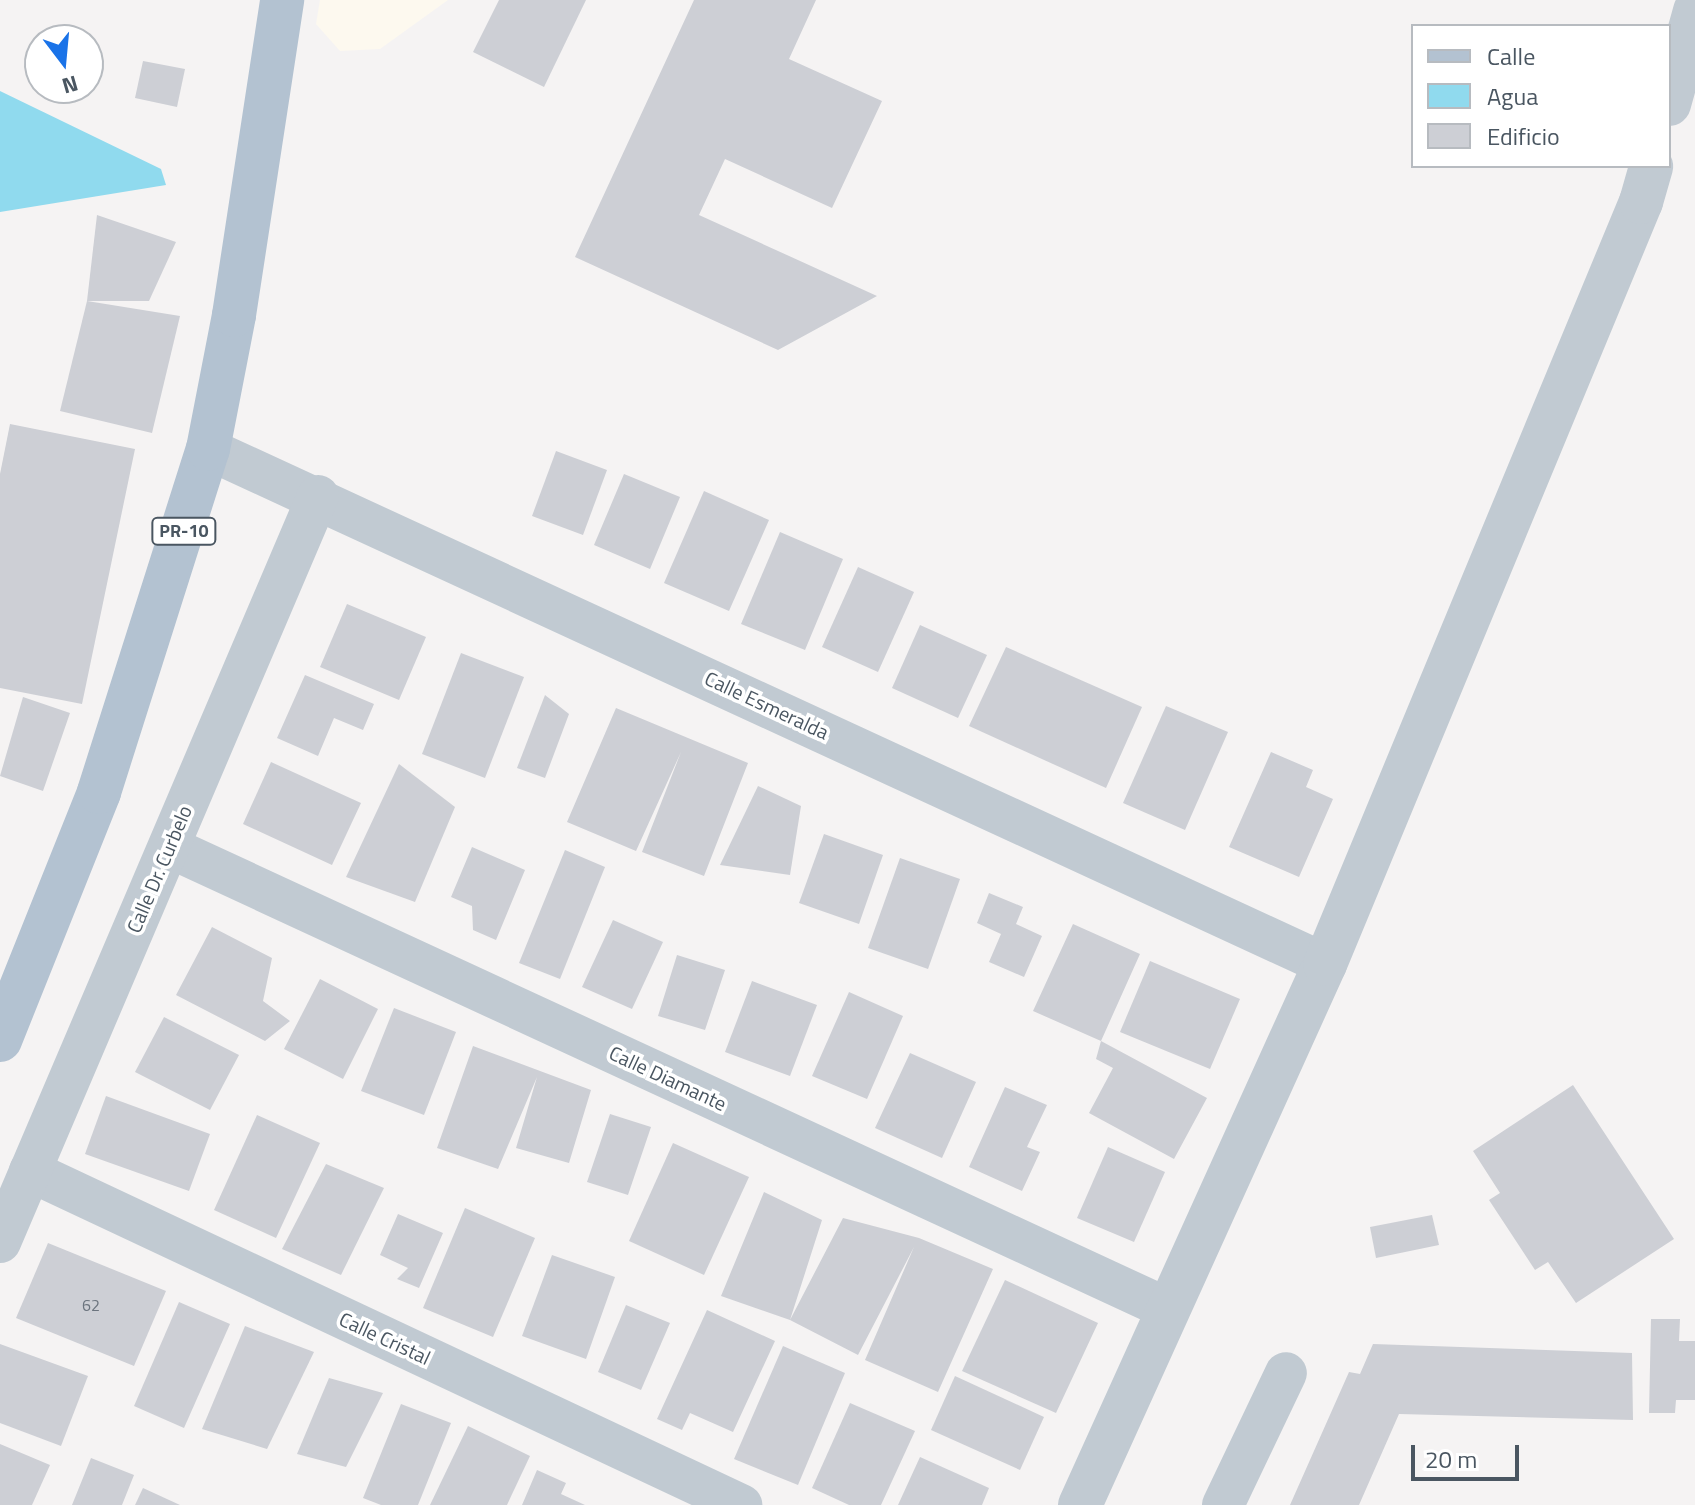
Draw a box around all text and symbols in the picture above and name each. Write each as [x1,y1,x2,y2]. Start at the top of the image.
north arrow [24,24,104,104]
legend [1411,24,1671,168]
text: Calle [1487,38,1535,74]
text: N [58,67,82,104]
text: Agua [1487,78,1538,114]
text: Edificio [1487,118,1560,154]
road number: PR-10 [150,517,218,545]
street label: Calle Esmeralda [701,666,833,744]
street label: Calle Dr. Curbelo [121,802,197,936]
street label: Calle Diamante [606,1040,730,1116]
house number: 62 [82,1295,100,1315]
street label: Calle Cristal [336,1306,434,1370]
scale bar [1415,1429,1523,1479]
text: 20 m [1425,1441,1477,1477]

